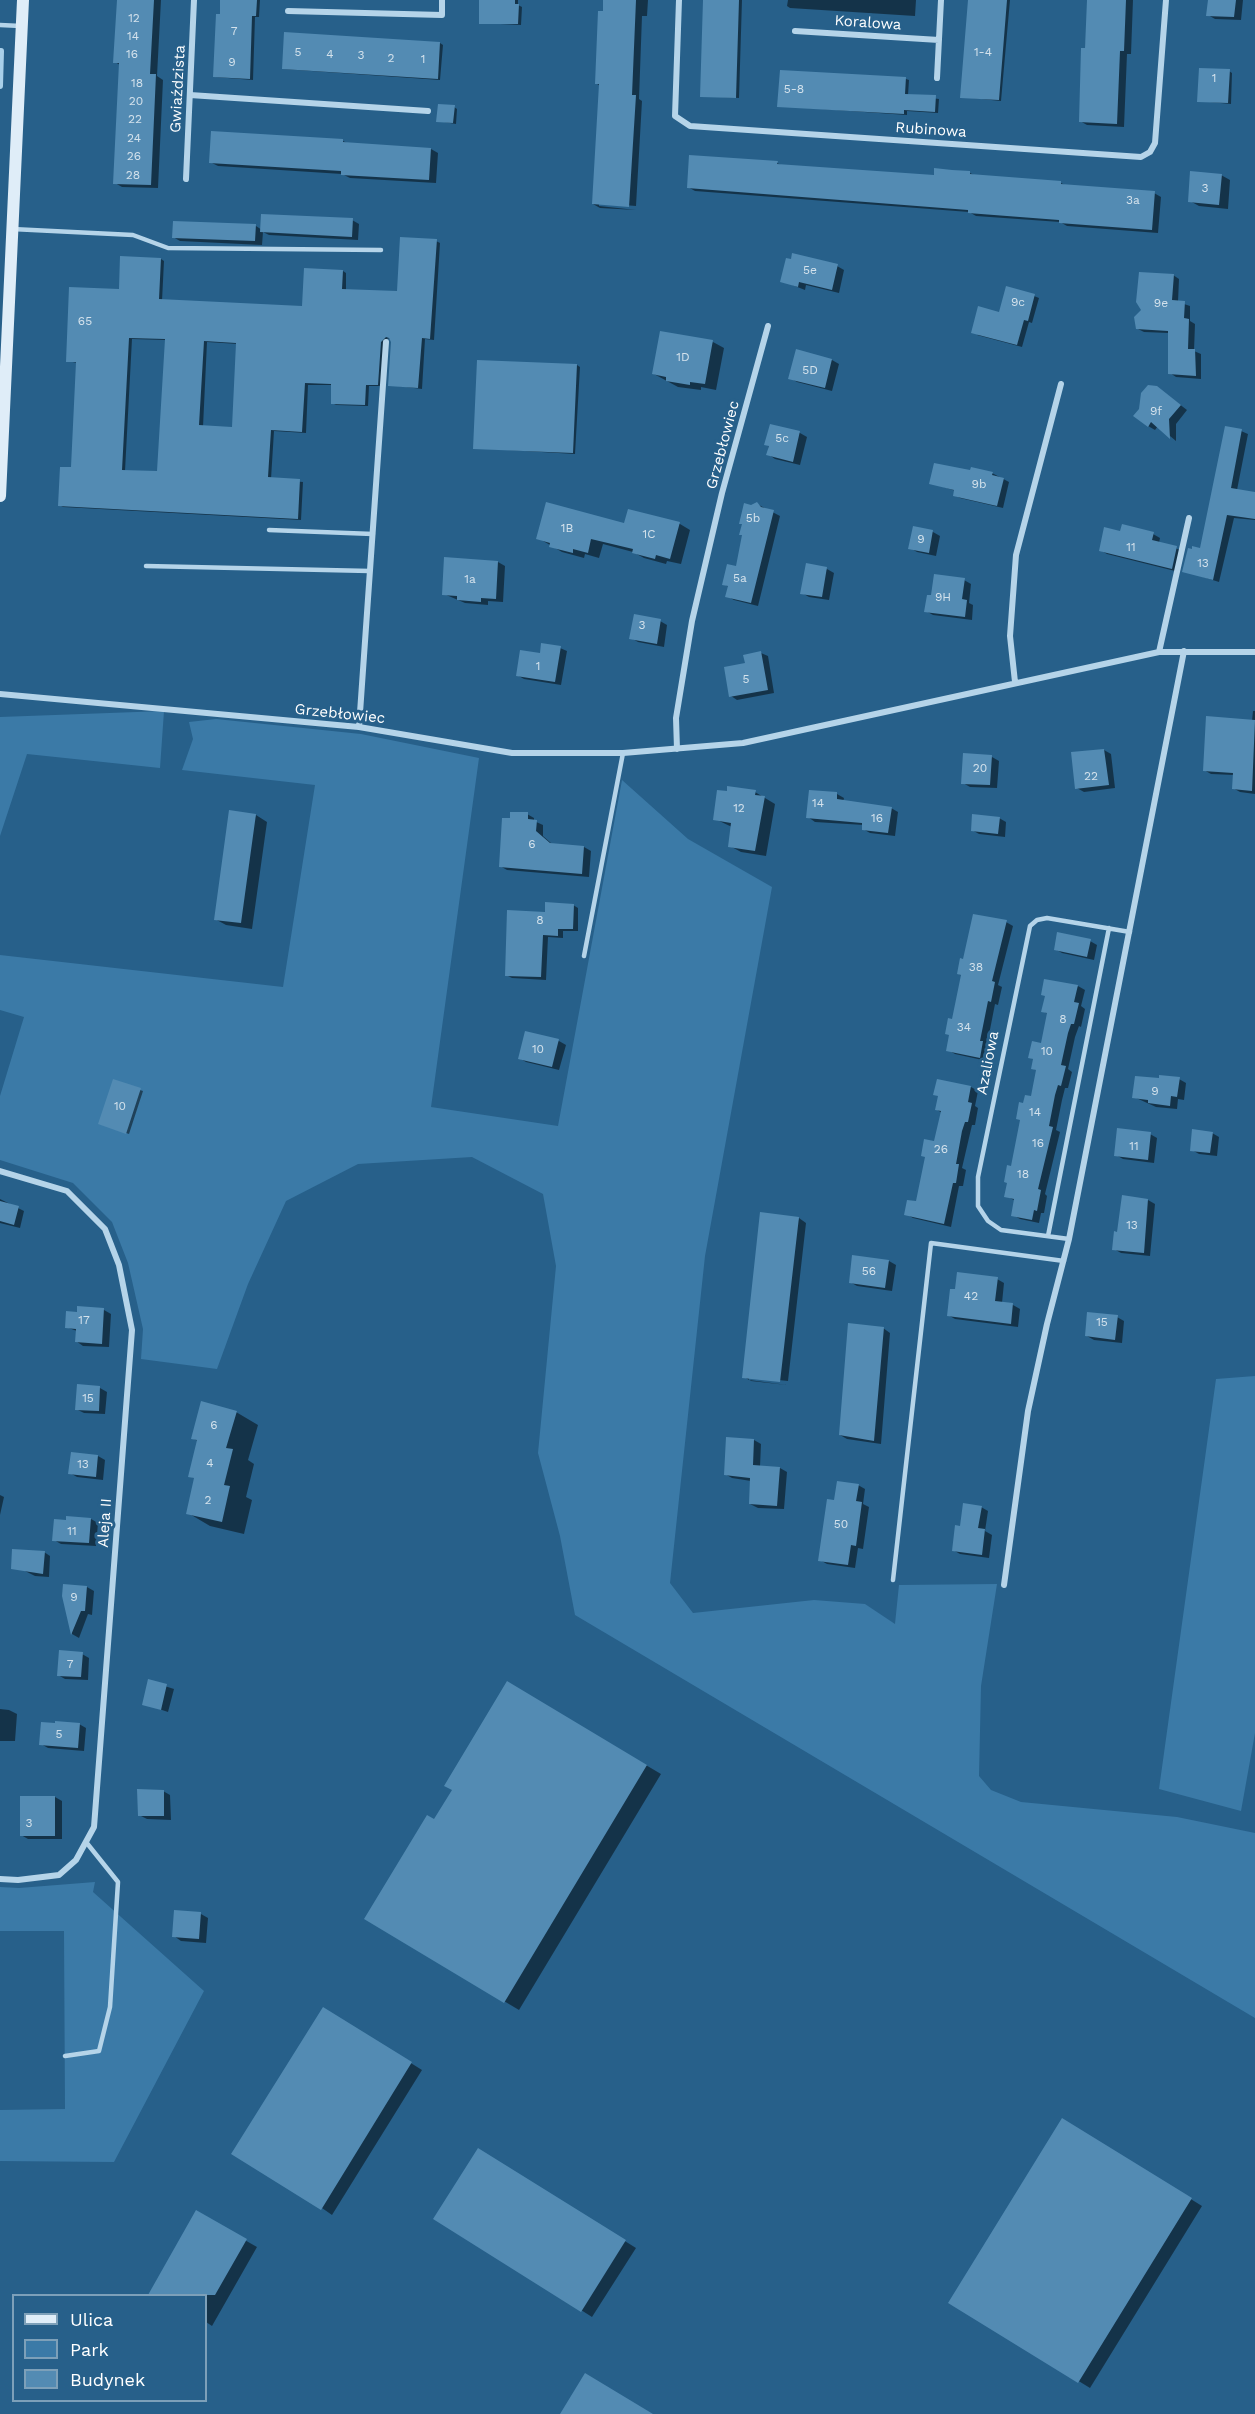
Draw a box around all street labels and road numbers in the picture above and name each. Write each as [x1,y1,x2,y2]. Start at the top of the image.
street label: Koralowa [834,12,902,34]
street label: Gwiaździsta [167,45,189,133]
street label: Rubinowa [895,119,967,141]
street label: Grzebłowiec [703,399,743,491]
street label: Grzebłowiec [294,700,386,728]
street label: Azaliowa [973,1030,1003,1096]
street label: Aleja II [94,1498,116,1548]

